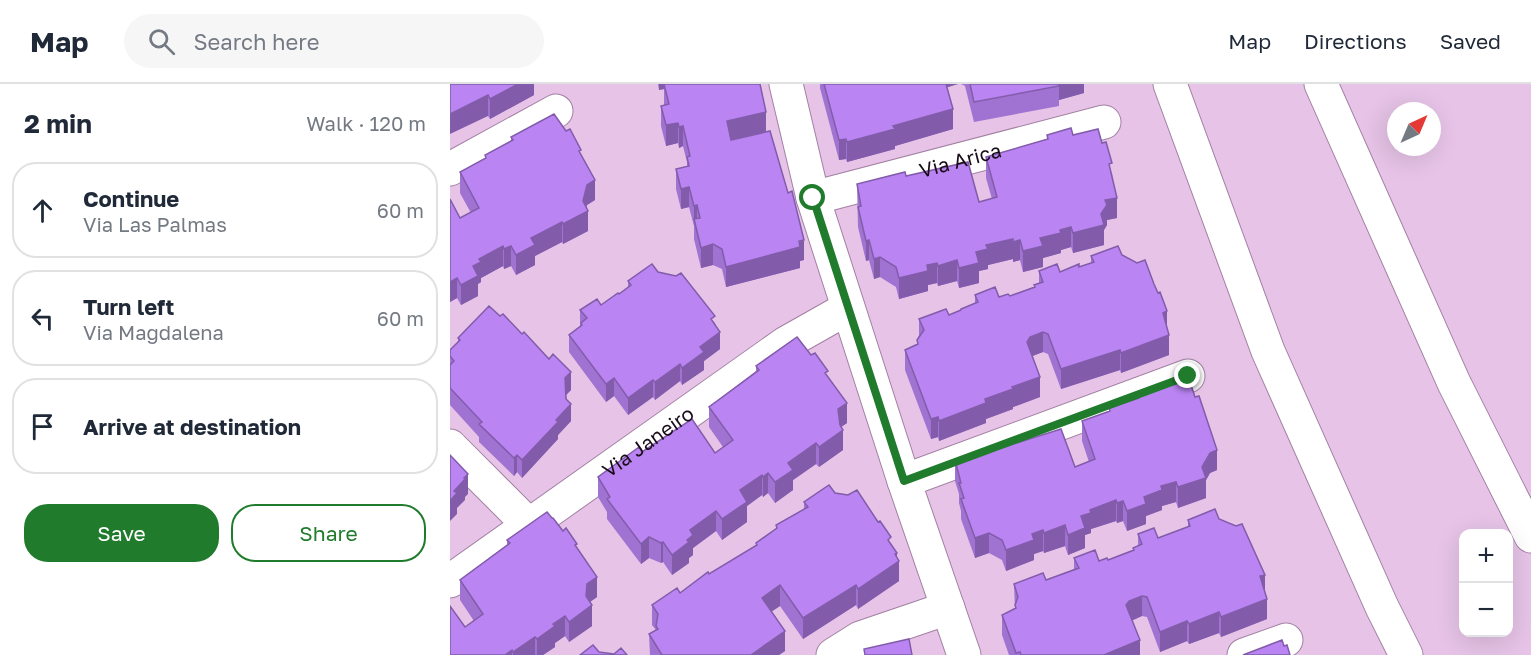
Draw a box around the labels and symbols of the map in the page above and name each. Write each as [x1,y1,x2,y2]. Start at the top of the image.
north arrow [1387,102,1441,156]
street label: Via Arica [916,137,1004,182]
route start [799,184,825,210]
route end [1174,362,1200,388]
street label: Via Janeiro [597,401,698,482]

